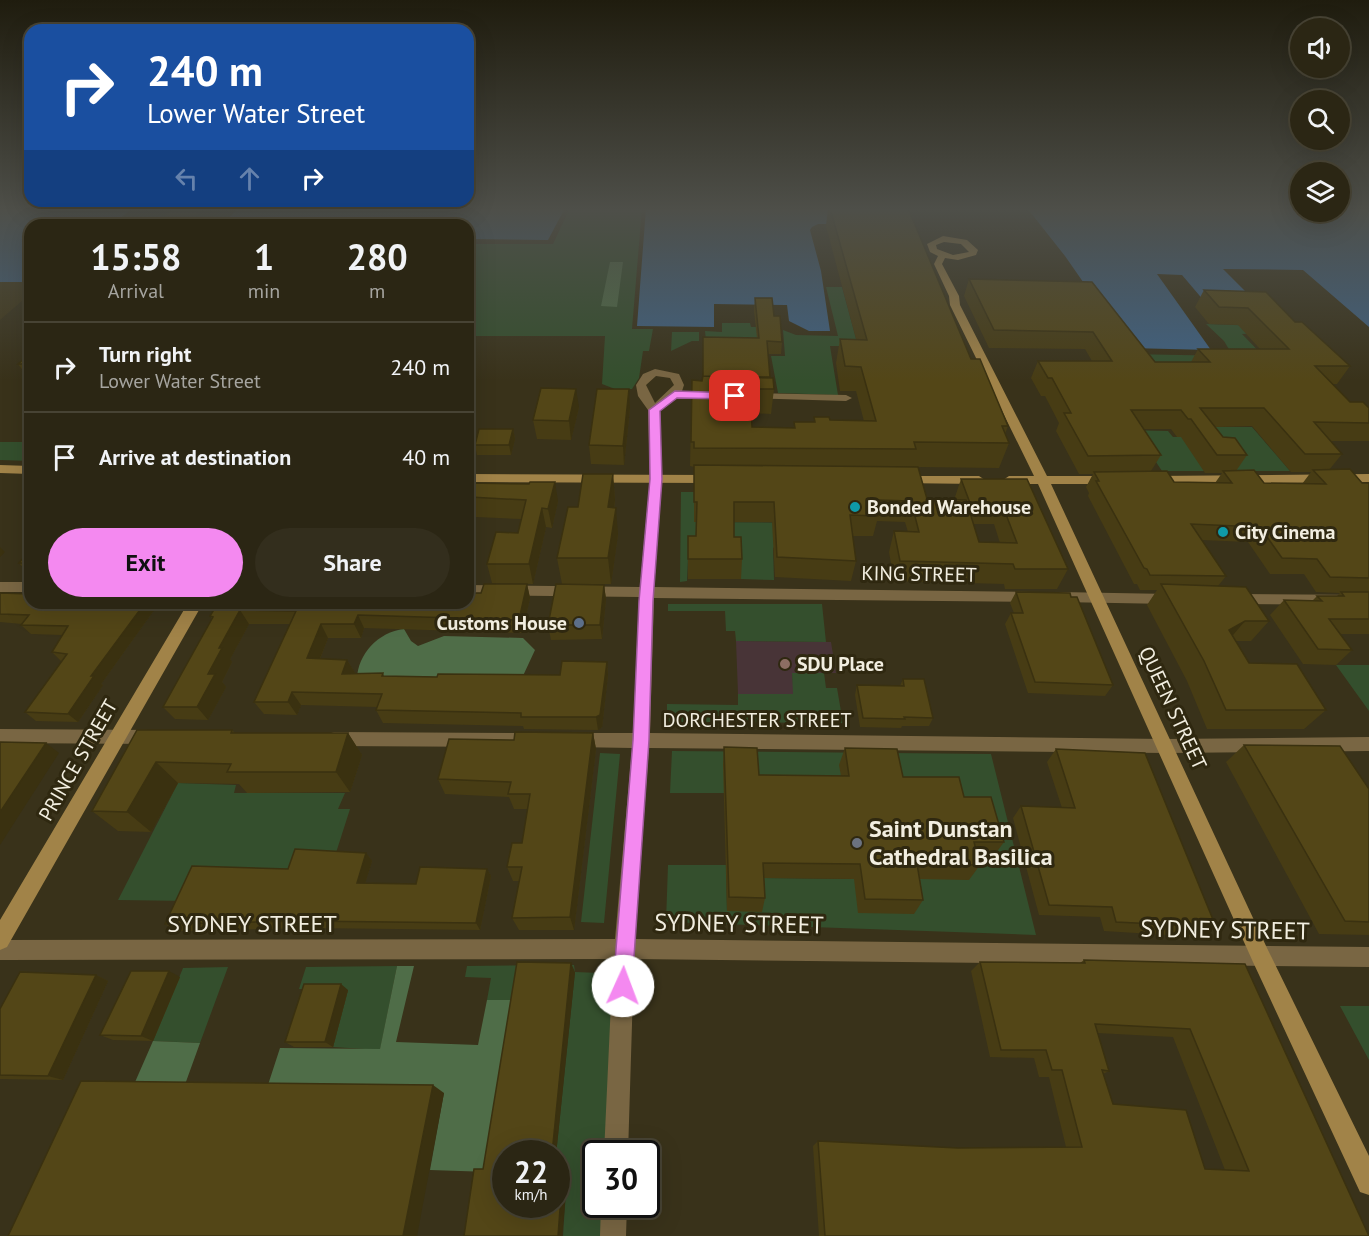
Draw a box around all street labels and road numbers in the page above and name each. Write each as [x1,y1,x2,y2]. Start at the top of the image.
street label: KING STREET [861,560,977,588]
street label: QUEEN STREET [1133,642,1213,774]
street label: PRINCE STREET [33,695,123,825]
street label: DORCHESTER STREET [662,707,852,733]
street label: SYDNEY STREET [654,907,824,940]
street label: SYDNEY STREET [167,908,337,939]
street label: SYDNEY STREET [1140,913,1310,946]

